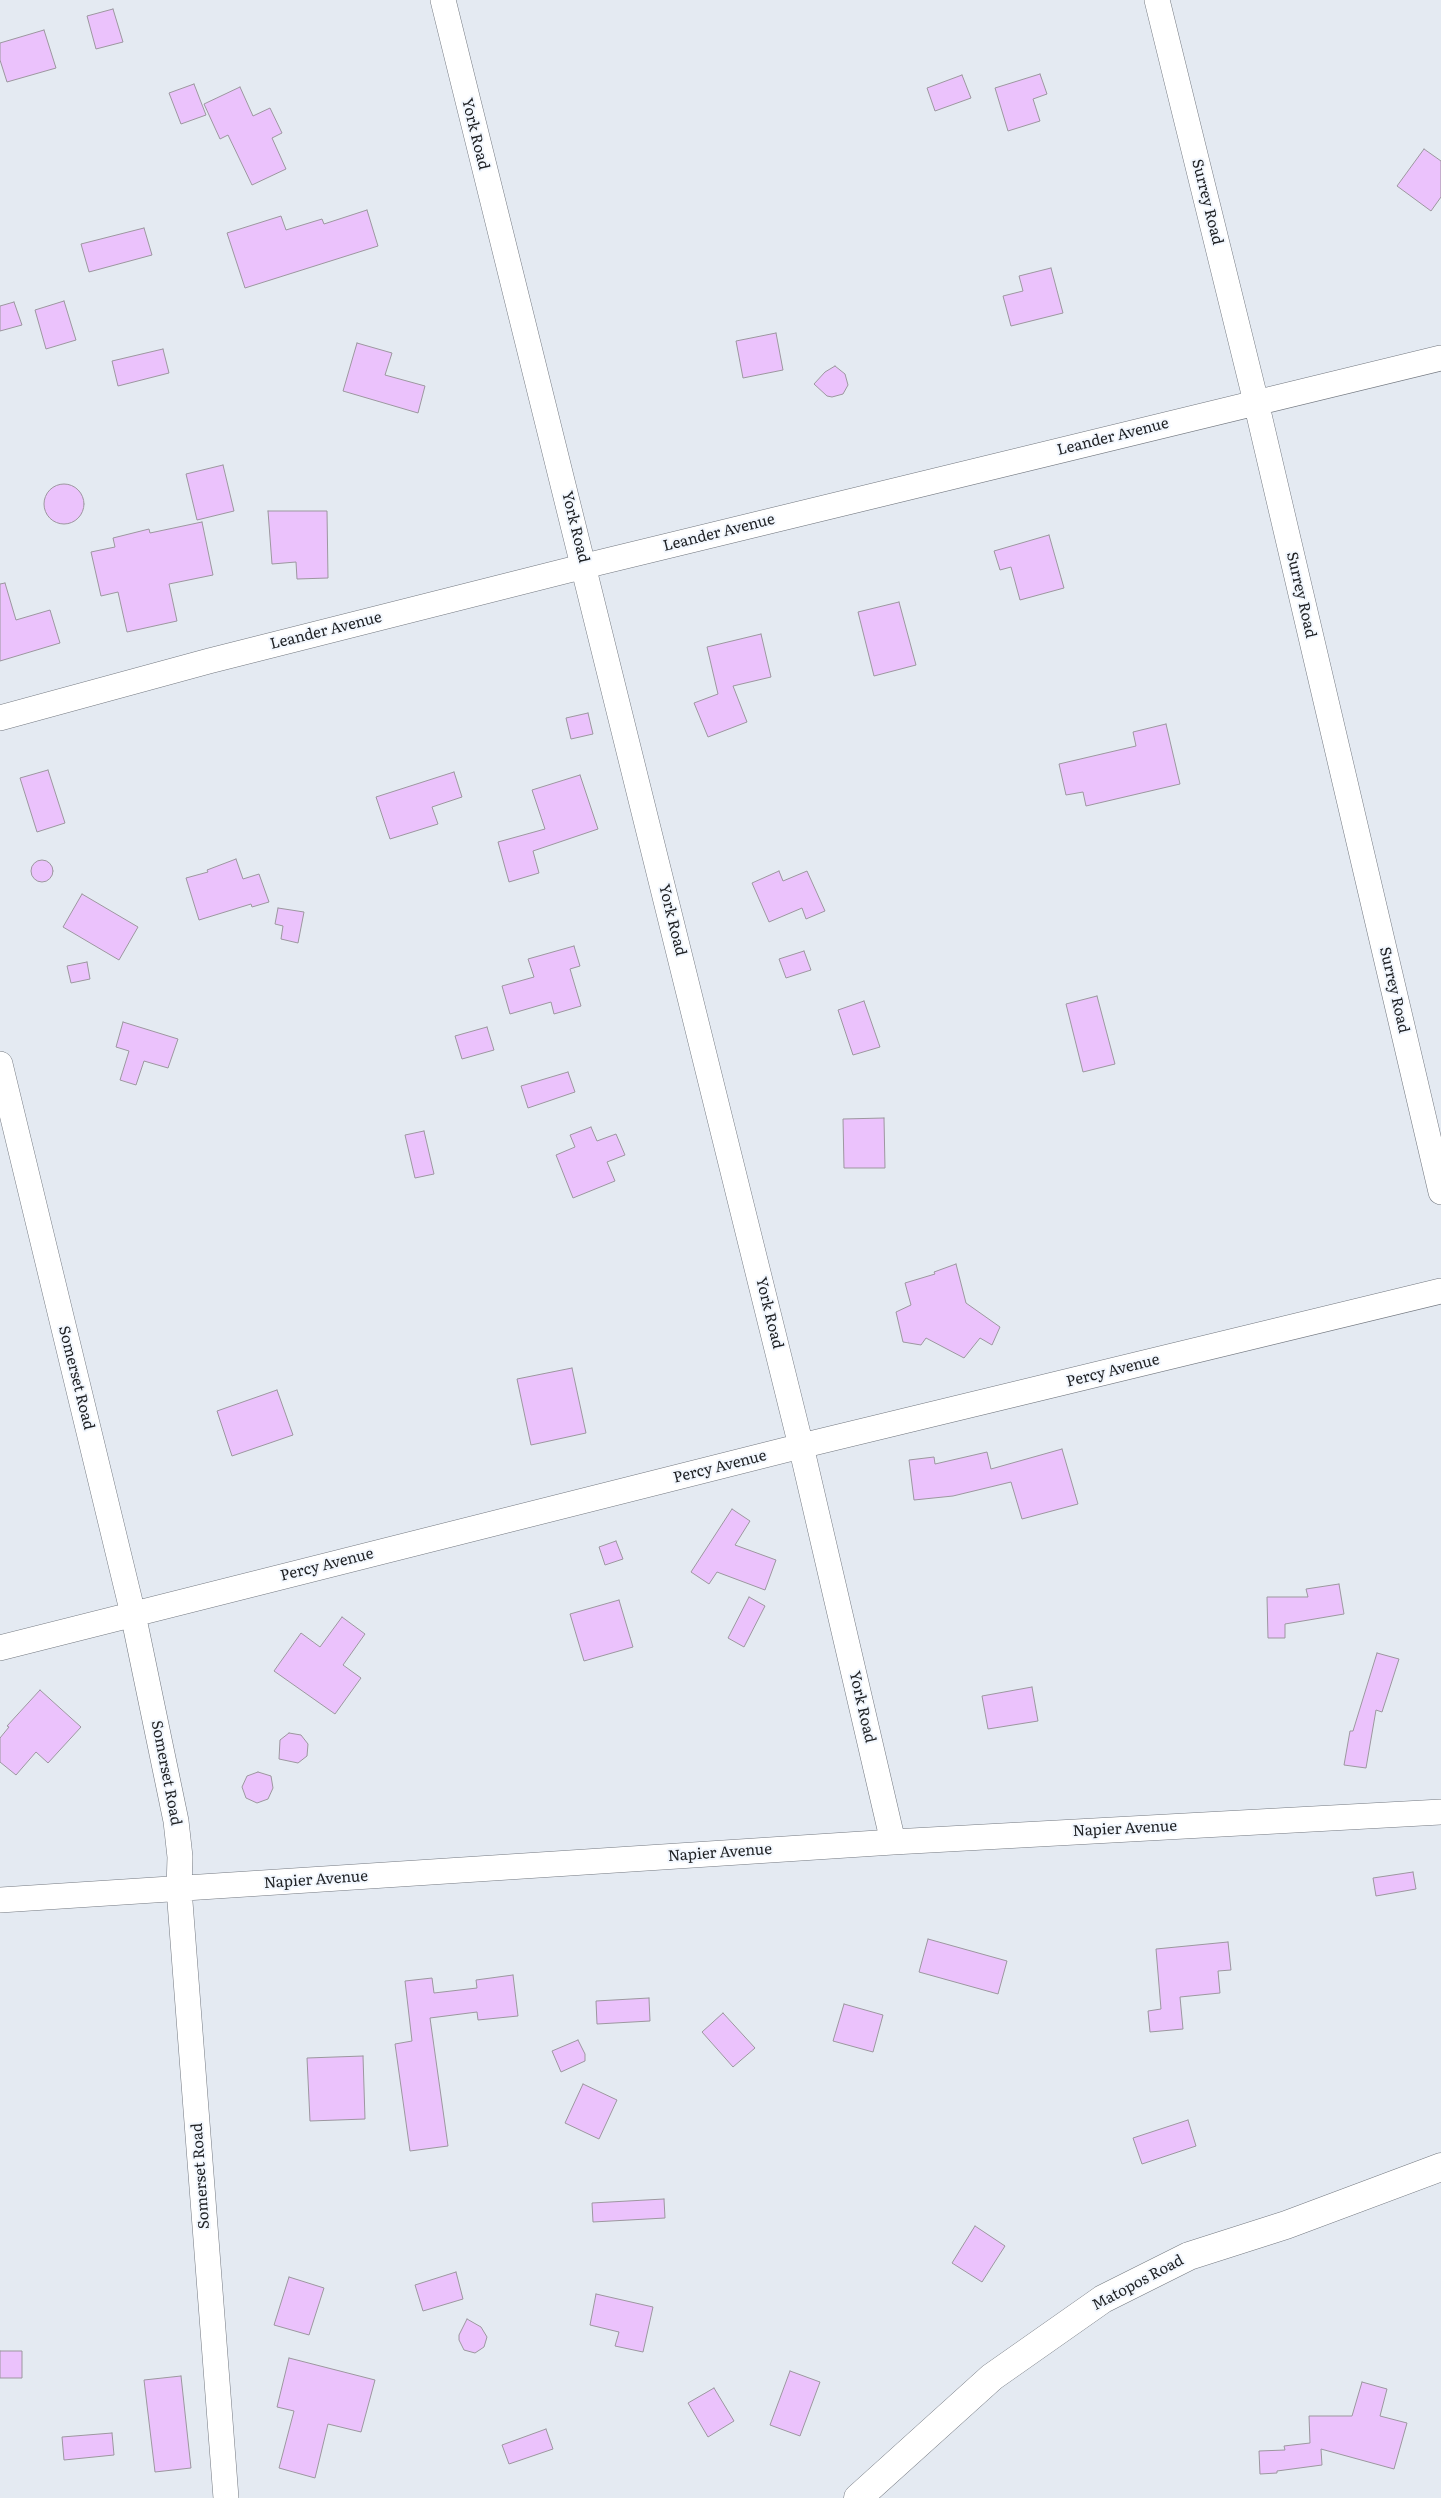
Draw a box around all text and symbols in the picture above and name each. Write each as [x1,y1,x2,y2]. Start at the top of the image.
street label: York Road [457,96,493,172]
street label: Surrey Road [1188,157,1226,247]
street label: Leander Avenue [1055,414,1171,460]
street label: York Road [557,489,593,565]
street label: Leander Avenue [661,510,777,556]
street label: Surrey Road [1282,550,1320,640]
street label: Leander Avenue [268,608,384,654]
street label: York Road [654,882,690,958]
street label: Surrey Road [1375,945,1413,1035]
street label: York Road [751,1275,787,1351]
street label: Somerset Road [54,1324,98,1432]
street label: Percy Avenue [1065,1351,1161,1391]
street label: Percy Avenue [672,1447,768,1487]
street label: Percy Avenue [279,1545,375,1585]
street label: York Road [845,1669,879,1745]
street label: Somerset Road [147,1719,185,1827]
street label: Napier Avenue [1072,1817,1178,1841]
street label: Napier Avenue [667,1840,773,1866]
street label: Napier Avenue [263,1867,369,1893]
street label: Somerset Road [188,2122,214,2230]
street label: Matopos Road [1089,2251,1187,2315]

